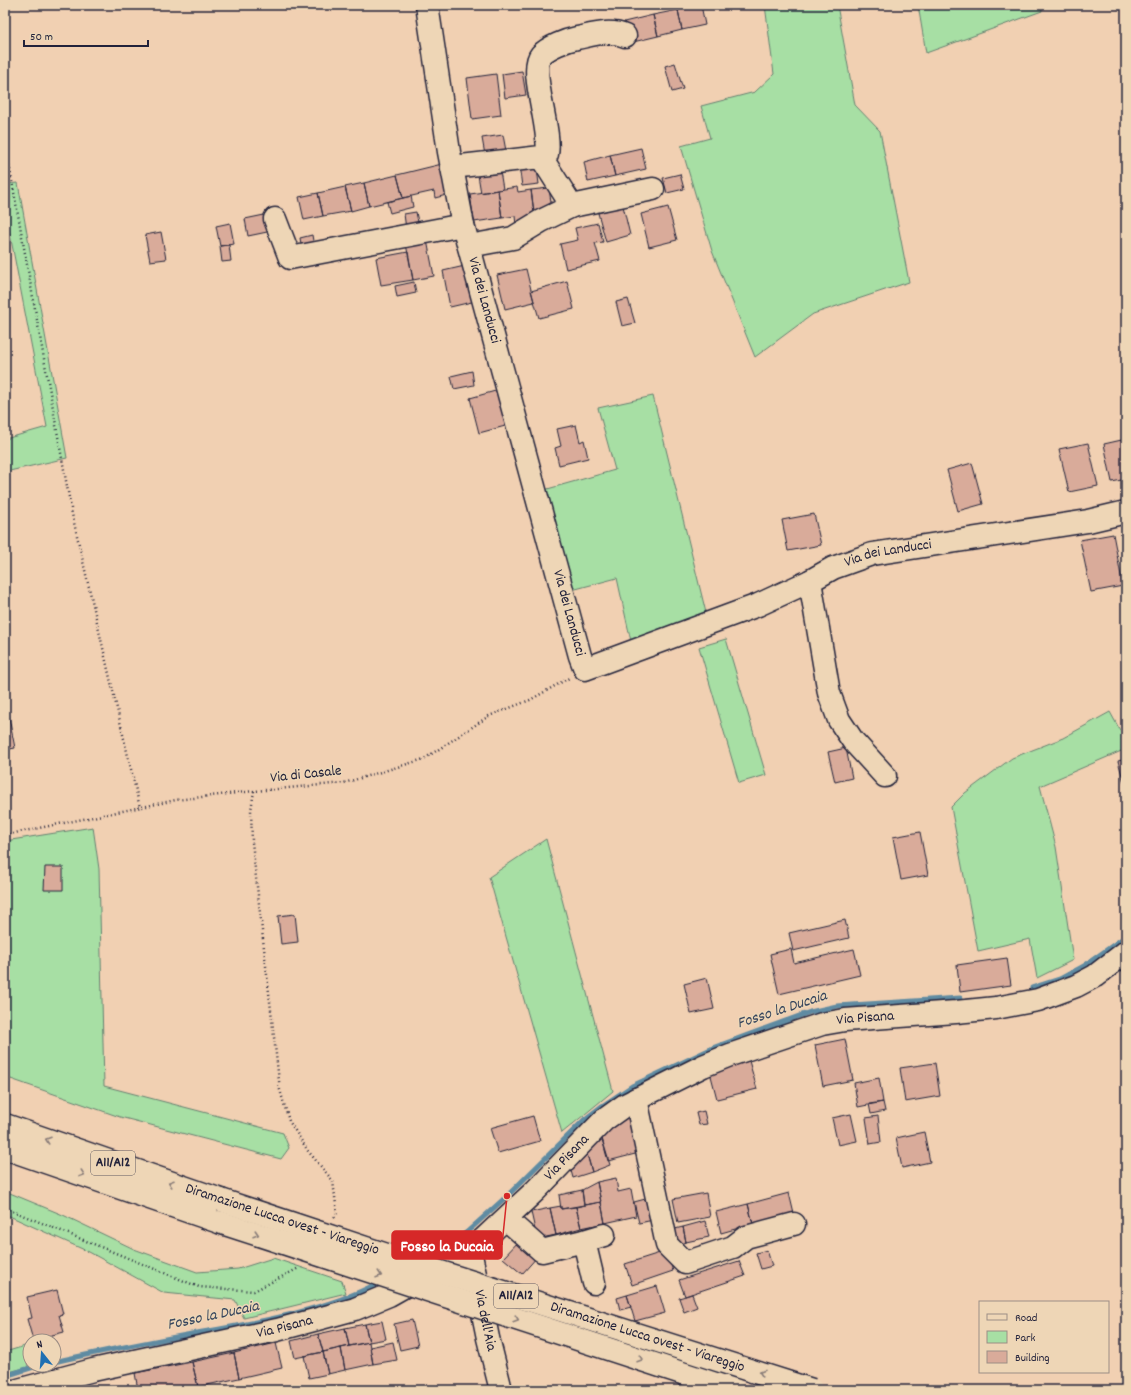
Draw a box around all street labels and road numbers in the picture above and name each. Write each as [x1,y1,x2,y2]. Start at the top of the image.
street label: Via dei Landucci [461,255,506,346]
street label: Via dei Landucci [842,534,934,574]
street label: Via dei Landucci [546,567,591,659]
street label: Via di Casale [269,760,343,790]
street label: Via Pisana [835,1005,896,1032]
street label: Via Pisana [539,1129,596,1186]
road number: A11/A12 [91,1151,135,1175]
street label: Diramazione Lucca ovest - Viareggio [182,1178,382,1262]
road number: A11/A12 [494,1284,538,1308]
street label: Via dell'Aia [467,1288,502,1354]
street label: Diramazione Lucca ovest - Viareggio [547,1296,748,1379]
street label: Via Pisana [255,1310,316,1345]

